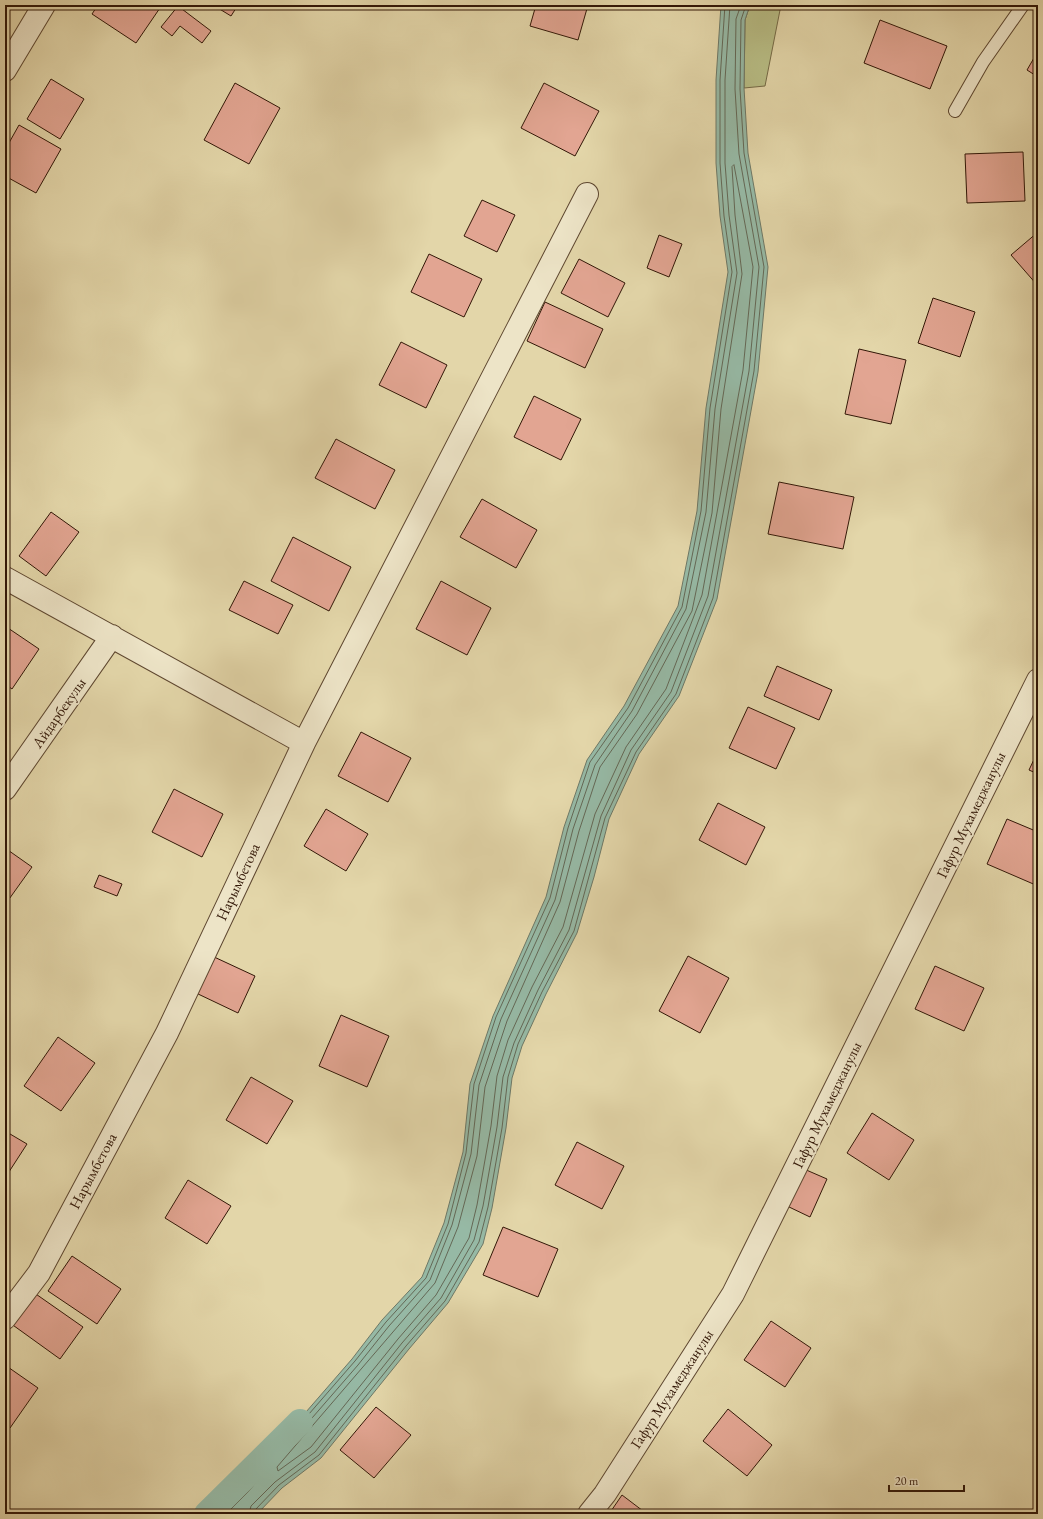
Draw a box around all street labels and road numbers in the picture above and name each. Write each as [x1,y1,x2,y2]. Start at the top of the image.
street label: Айдарбекулы [27,674,90,752]
street label: Гафур Мухамеджанулы [932,748,1009,881]
street label: Нарымбетова [211,840,264,924]
street label: Гафур Мухамеджанулы [788,1038,865,1171]
street label: Нарымбетова [65,1130,121,1212]
street label: Гафур Мухамеджанулы [626,1326,717,1452]

